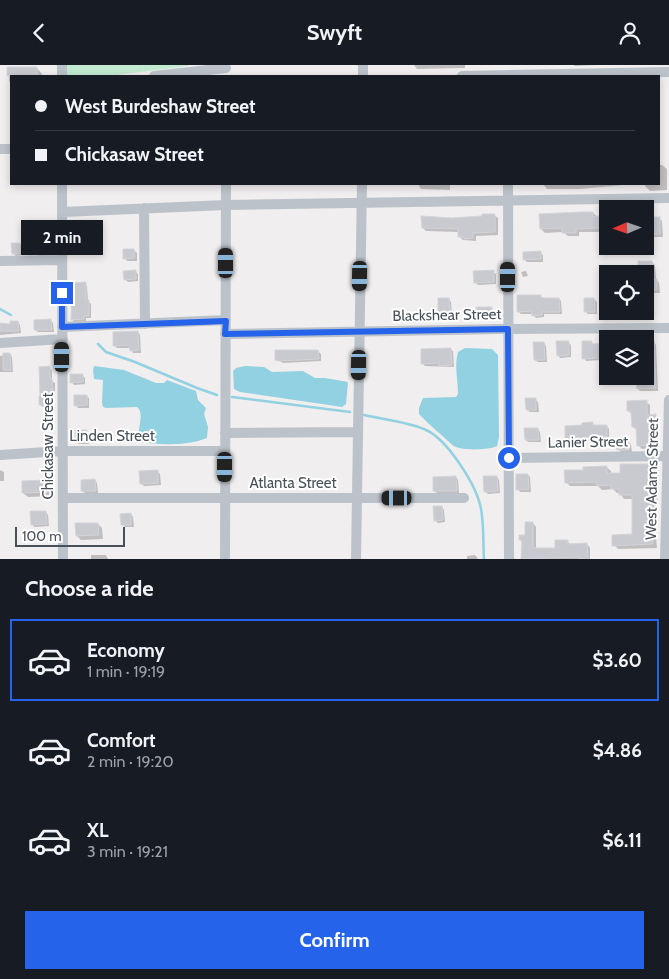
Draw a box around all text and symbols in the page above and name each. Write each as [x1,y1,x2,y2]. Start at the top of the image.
icon: back [25,19,53,47]
text: Swyft [307,19,362,46]
icon: person [616,19,644,47]
text: West Burdeshaw Street [65,95,256,118]
text: Chickasaw Street [65,143,204,166]
north arrow [599,200,654,255]
map controls [599,200,654,385]
callout: 2 min [21,221,103,255]
text: 2 min [43,228,81,247]
car [218,248,233,278]
car [352,261,367,291]
car [500,262,515,292]
button: locate [599,265,654,320]
route end [51,282,73,304]
street label: Blackshear Street [392,305,502,325]
button: layers [599,330,654,385]
car [54,342,69,372]
car [351,350,366,380]
street label: Chickasaw Street [39,392,57,500]
street label: West Adams Street [642,418,662,540]
street label: Linden Street [69,427,155,445]
street label: Lanier Street [548,432,628,452]
route start [498,447,520,469]
car [217,452,232,482]
street label: Atlanta Street [249,474,337,492]
car [382,491,412,506]
scale bar [15,524,125,547]
text: 100 m [22,527,62,545]
text: Choose a ride [25,575,154,602]
icon: car [27,638,72,683]
text: Economy [87,639,165,662]
text: $3.60 [592,649,642,672]
text: 1 min · 19:19 [87,662,165,681]
icon: car [27,728,72,773]
text: Comfort [87,729,156,752]
text: $4.86 [593,739,642,762]
text: 2 min · 19:20 [87,752,174,771]
icon: car [27,818,72,863]
text: XL [87,819,108,842]
text: $6.11 [602,829,642,852]
text: 3 min · 19:21 [87,842,168,861]
button: Confirm [25,911,644,969]

